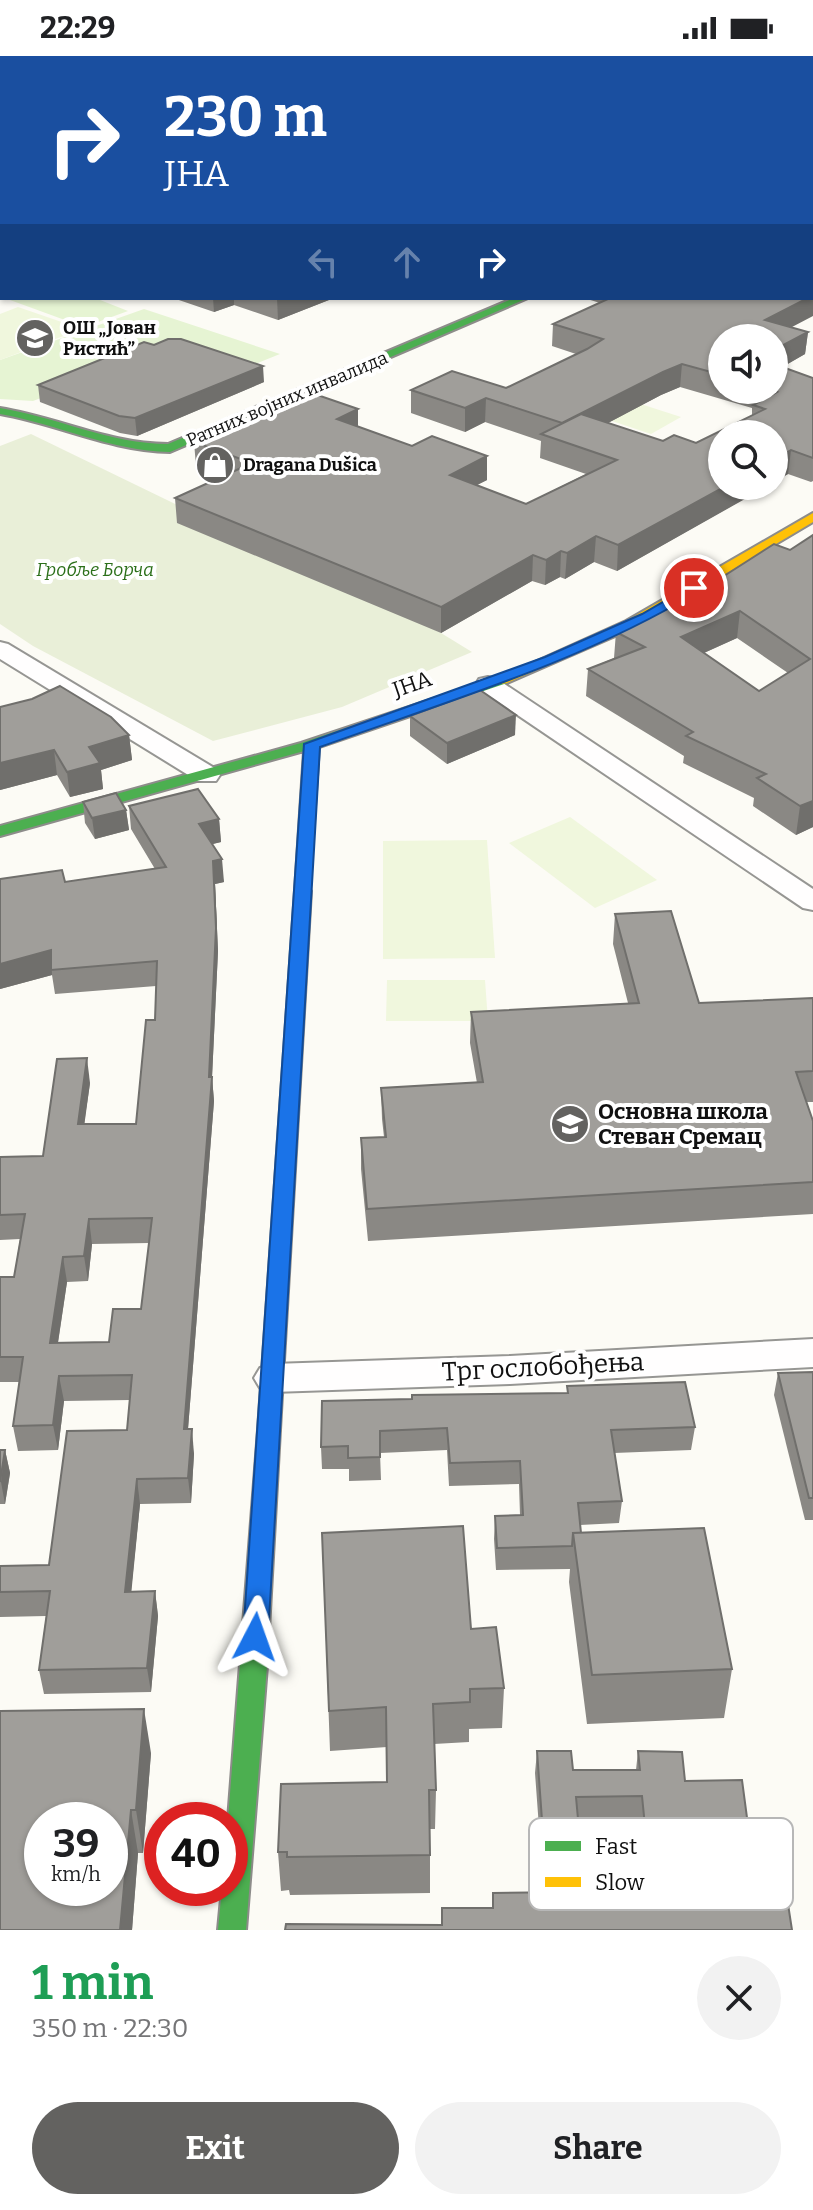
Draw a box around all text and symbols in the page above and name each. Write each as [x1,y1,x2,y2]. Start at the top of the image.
text: 22:29 [40,10,115,46]
text: 230 m [164,84,327,151]
icon: right [32,88,136,192]
text: ЈНА [164,152,229,196]
icon: left [301,240,345,284]
icon: ahead [385,240,429,284]
icon: right [469,240,513,284]
school or university icon: ОШ „Јован Ристић” [14,317,56,359]
place label: ОШ „Јован Ристић” [63,317,156,360]
map controls [708,324,788,500]
button: sound [708,324,788,404]
street label: Ратних војних инвалида [183,347,391,451]
button: search [708,420,788,500]
shop icon: Dragana Dušica [194,444,236,486]
place label: Dragana Dušica [243,454,377,476]
pin [660,554,728,622]
park label: Гробље Борча [36,559,154,581]
icon: arrive [672,566,716,610]
street label: ЈНА [388,665,436,704]
place label: Основна школа Стеван Сремац [598,1098,769,1150]
school or university icon: Основна школа Стеван Сремац [549,1103,591,1145]
street label: Трг ослобођења [441,1346,645,1388]
position arrow [213,1595,297,1679]
speed limit sign: 40 [144,1802,248,1906]
legend [529,1818,793,1910]
text: 39 [53,1820,99,1868]
text: Fast [595,1833,637,1860]
text: km/h [51,1862,101,1886]
text: Slow [595,1869,645,1896]
text: 1 min [32,1954,153,2012]
button: close [697,1956,781,2040]
text: 350 m · 22:30 [32,2013,189,2044]
button: Exit [32,2102,399,2194]
button: Share [415,2102,781,2194]

